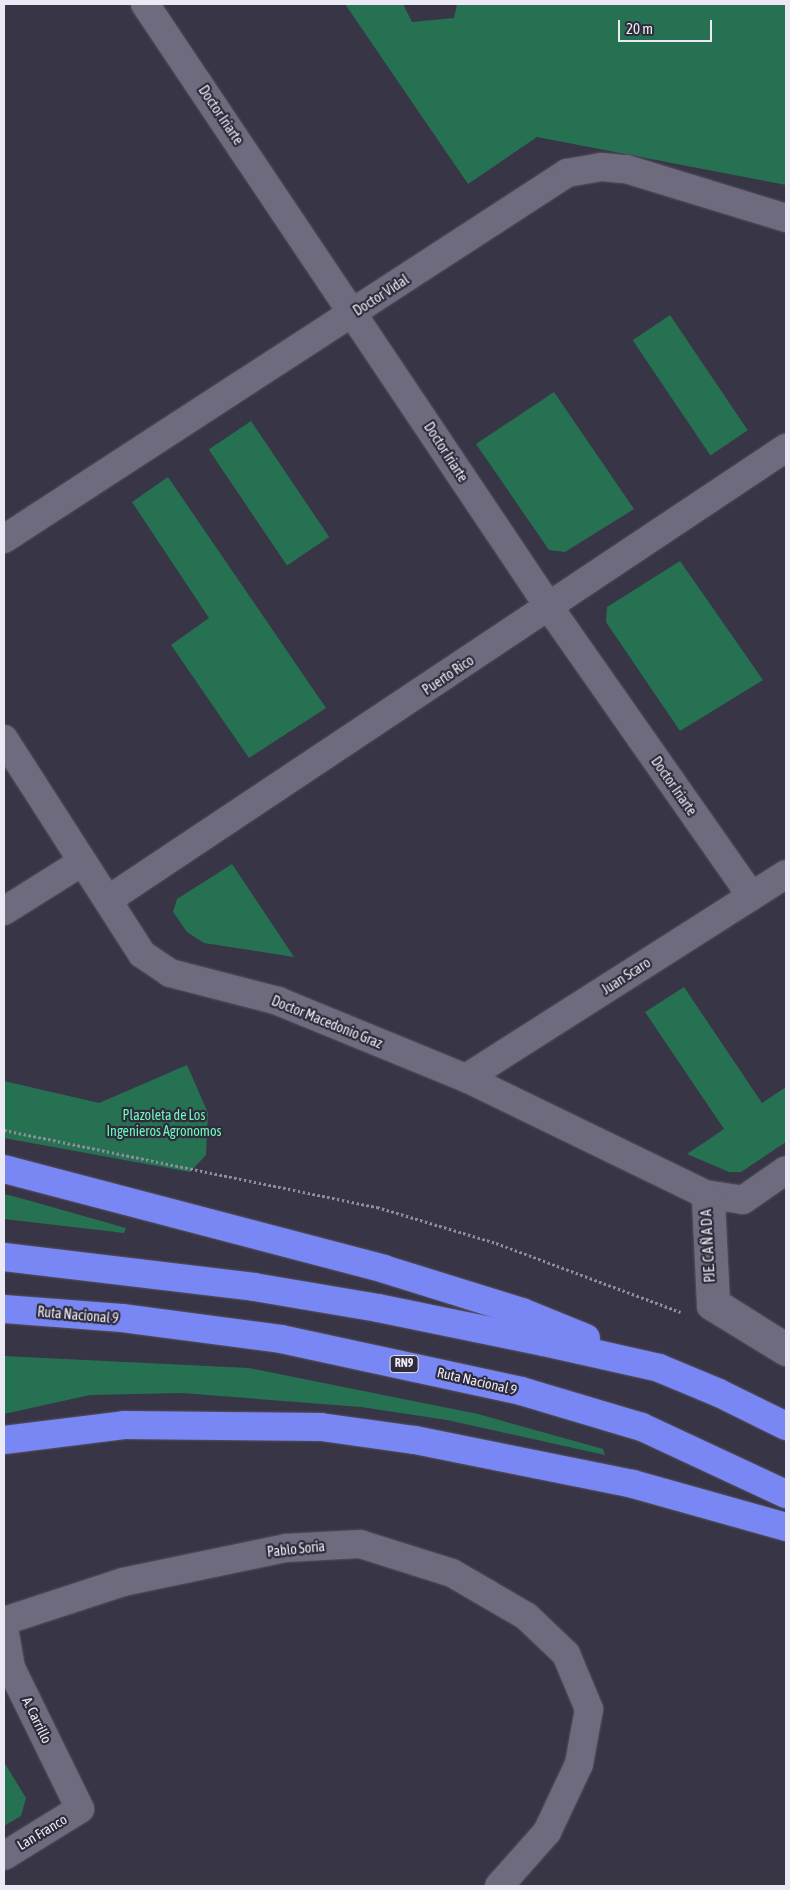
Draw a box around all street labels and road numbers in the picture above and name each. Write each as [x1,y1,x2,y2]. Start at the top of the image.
street label: Doctor Iriarte [195,82,247,148]
street label: Doctor Vidal [350,271,412,319]
street label: Doctor Iriarte [420,419,472,485]
street label: Puerto Rico [419,652,477,698]
street label: Doctor Iriarte [648,753,700,819]
street label: Juan Scaro [598,954,654,998]
street label: Doctor Macedonio Graz [269,992,385,1052]
street label: PJE. C A Ñ A D A [698,1209,718,1283]
street label: Ruta Nacional 9 [37,1303,119,1327]
road number: RN9 [389,1355,419,1374]
street label: Ruta Nacional 9 [435,1364,519,1398]
street label: Pablo Soria [266,1538,326,1560]
street label: A. Carrillo [19,1694,55,1746]
street label: Lan Franco [14,1811,70,1853]

